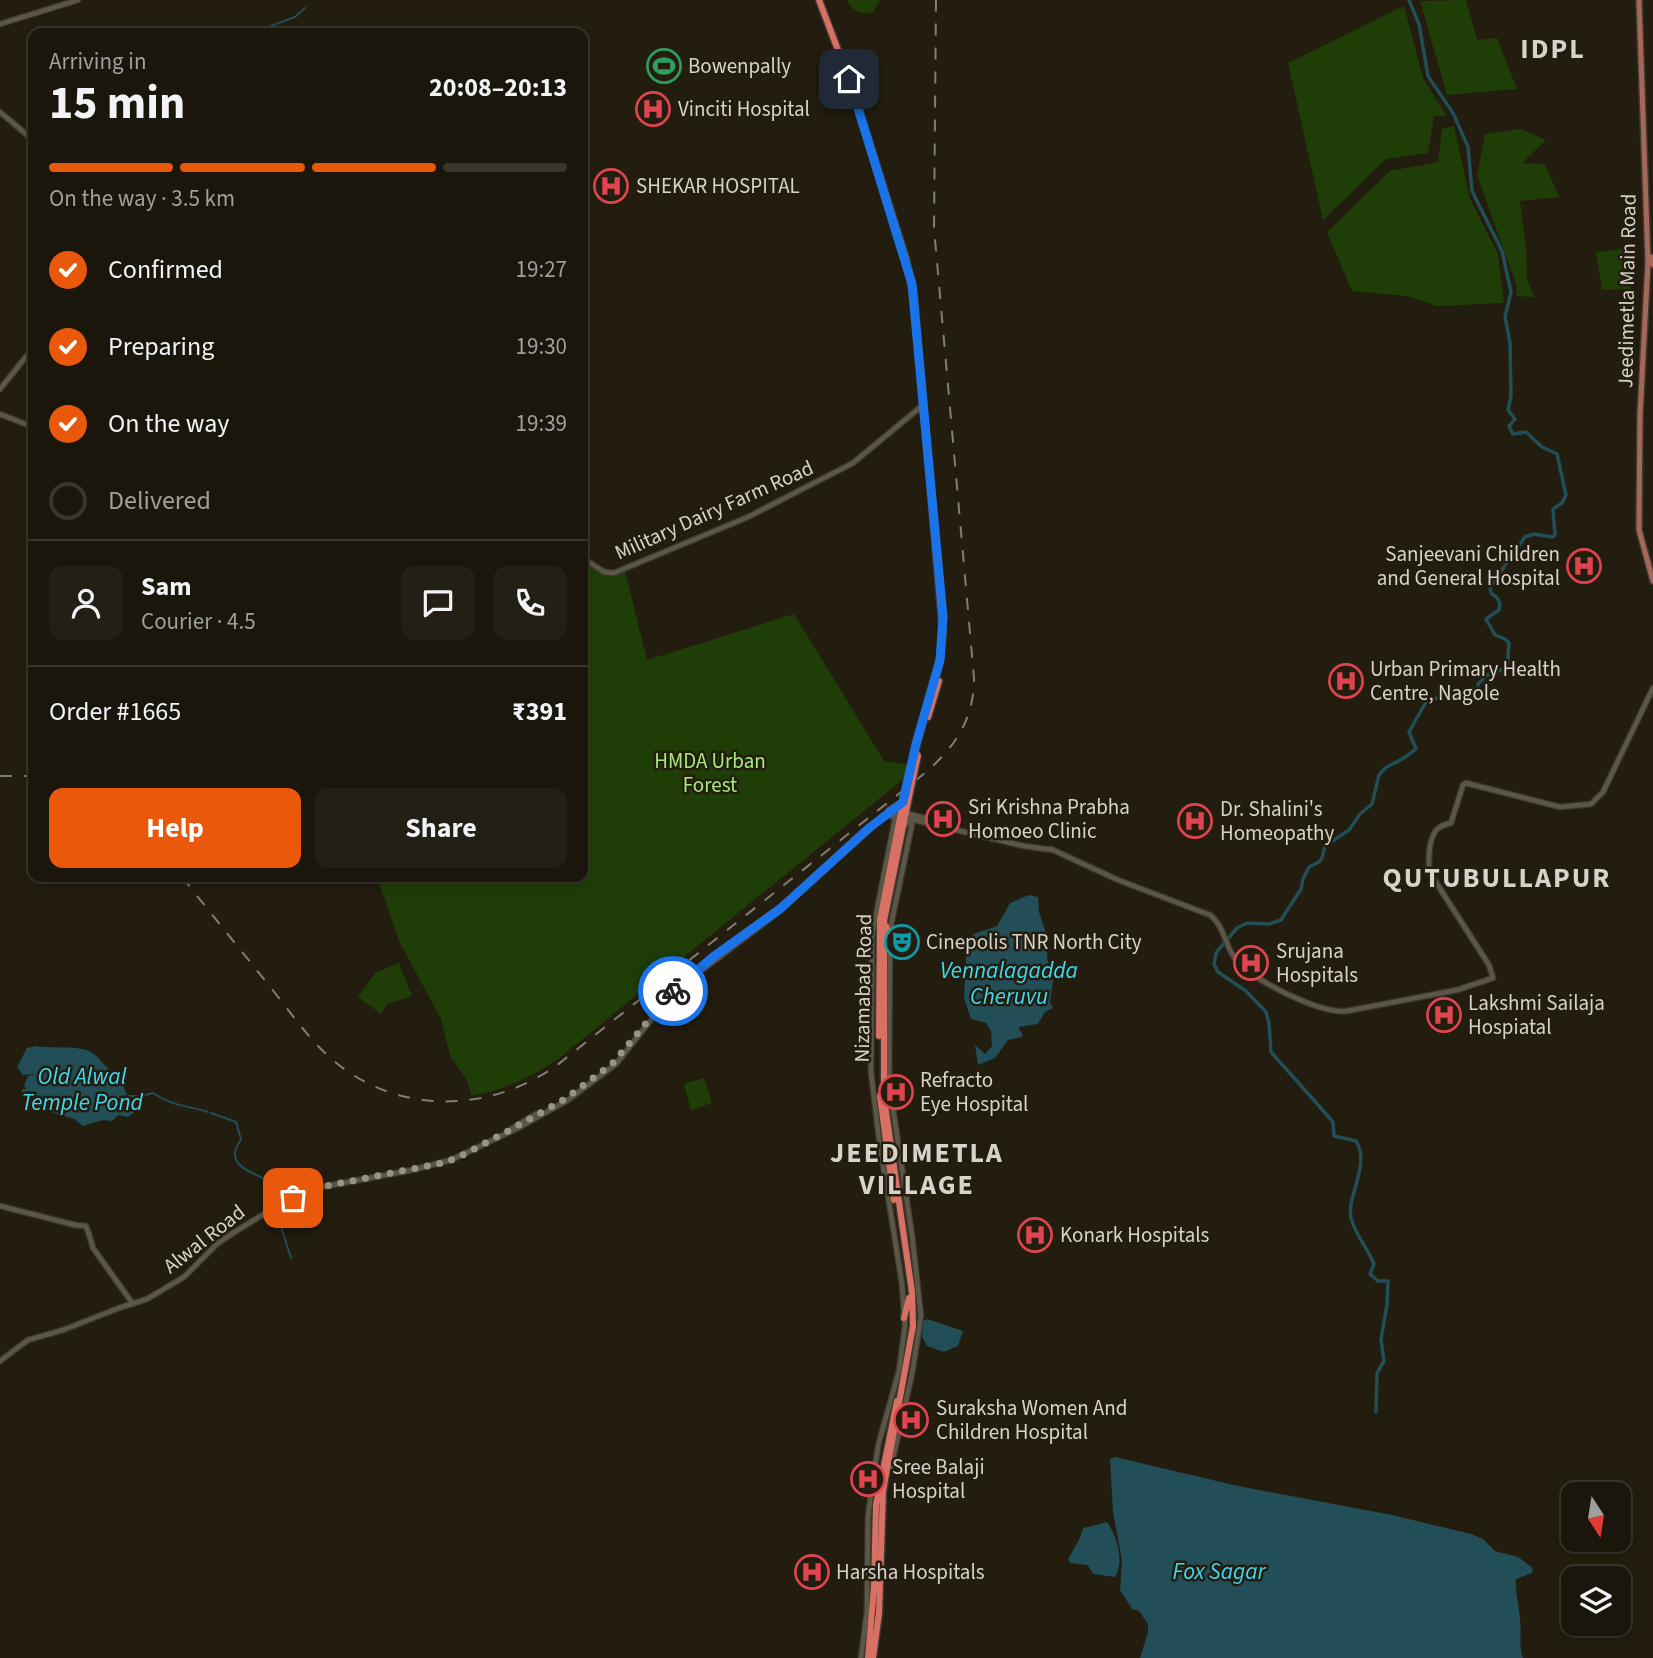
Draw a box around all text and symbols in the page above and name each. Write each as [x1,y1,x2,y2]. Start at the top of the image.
district label: IDPL [1520,29,1586,69]
text: Arriving in [49,45,147,78]
sports icon: Bowenpally [645,47,683,85]
pin [819,49,879,109]
place label: Bowenpally [688,51,791,81]
icon: home [830,60,868,98]
text: 20:08–20:13 [429,69,567,106]
text: 15 min [49,71,185,136]
hospital icon: Vinciti Hospital [634,90,672,128]
place label: Vinciti Hospital [678,94,810,124]
hospital icon: SHEKAR HOSPITAL [592,167,630,205]
place label: SHEKAR HOSPITAL [636,171,800,201]
text: On the way · 3.5 km [49,182,235,215]
street label: Jeedimetla Main Road [1610,194,1644,388]
icon: check [49,251,87,289]
text: Confirmed [108,251,223,288]
text: 19:27 [516,253,567,286]
icon: check [49,328,87,366]
text: Preparing [108,328,214,365]
text: 19:30 [516,330,567,363]
icon: check [49,405,87,443]
text: On the way [108,405,229,442]
text: 19:39 [516,407,567,440]
street label: Military Dairy Farm Road [610,453,818,567]
text: Delivered [108,482,211,519]
place label: Sanjeevani Children and General Hospital [1377,539,1560,593]
hospital icon: Sanjeevani Children and General Hospital [1565,547,1603,585]
button: person [49,566,123,640]
button: chat [401,566,475,640]
button: phone [493,566,567,640]
text: Sam [141,568,191,605]
text: Courier · 4.5 [141,605,256,638]
place label: Urban Primary Health Centre, Nagole [1370,654,1561,708]
hospital icon: Urban Primary Health Centre, Nagole [1327,662,1365,700]
text: Order #1665 [49,693,181,730]
text: ₹391 [512,693,567,730]
park label: HMDA Urban Forest [654,746,766,800]
button: Help [49,788,301,868]
button: Share [315,788,567,868]
place label: Sri Krishna Prabha Homoeo Clinic [968,792,1130,846]
place label: Dr. Shalini's Homeopathy [1220,794,1334,848]
hospital icon: Sri Krishna Prabha Homoeo Clinic [924,800,962,838]
hospital icon: Dr. Shalini's Homeopathy [1176,802,1214,840]
district label: QUTUBULLAPUR [1383,858,1611,898]
street label: Nizamabad Road [847,913,879,1063]
theatre icon: Cinepolis TNR North City [883,923,921,961]
place label: Cinepolis TNR North City [926,927,1142,957]
place label: Srujana Hospitals [1276,936,1358,990]
hospital icon: Srujana Hospitals [1232,944,1270,982]
water label: Vennalagadda Cheruvu [940,954,1078,1013]
courier [638,956,708,1026]
icon: bike [654,972,692,1010]
place label: Lakshmi Sailaja Hospiatal [1468,988,1605,1042]
hospital icon: Lakshmi Sailaja Hospiatal [1425,996,1463,1034]
water label: Old Alwal Temple Pond [21,1060,143,1119]
place label: Refracto Eye Hospital [920,1065,1028,1119]
hospital icon: Refracto Eye Hospital [877,1073,915,1111]
district label: JEEDIMETLA VILLAGE [830,1133,1004,1205]
pin [263,1168,323,1228]
icon: bag [274,1179,312,1217]
street label: Alwal Road [157,1197,251,1281]
hospital icon: Konark Hospitals [1016,1216,1054,1254]
place label: Konark Hospitals [1060,1220,1210,1250]
place label: Suraksha Women And Children Hospital [936,1393,1127,1447]
hospital icon: Suraksha Women And Children Hospital [892,1401,930,1439]
place label: Sree Balaji Hospital [892,1452,985,1506]
hospital icon: Sree Balaji Hospital [849,1460,887,1498]
north arrow [1561,1482,1631,1552]
map controls [1561,1482,1631,1636]
hospital icon: Harsha Hospitals [793,1553,831,1591]
water label: Fox Sagar [1173,1555,1267,1588]
place label: Harsha Hospitals [836,1557,985,1587]
button: layers [1561,1566,1631,1636]

